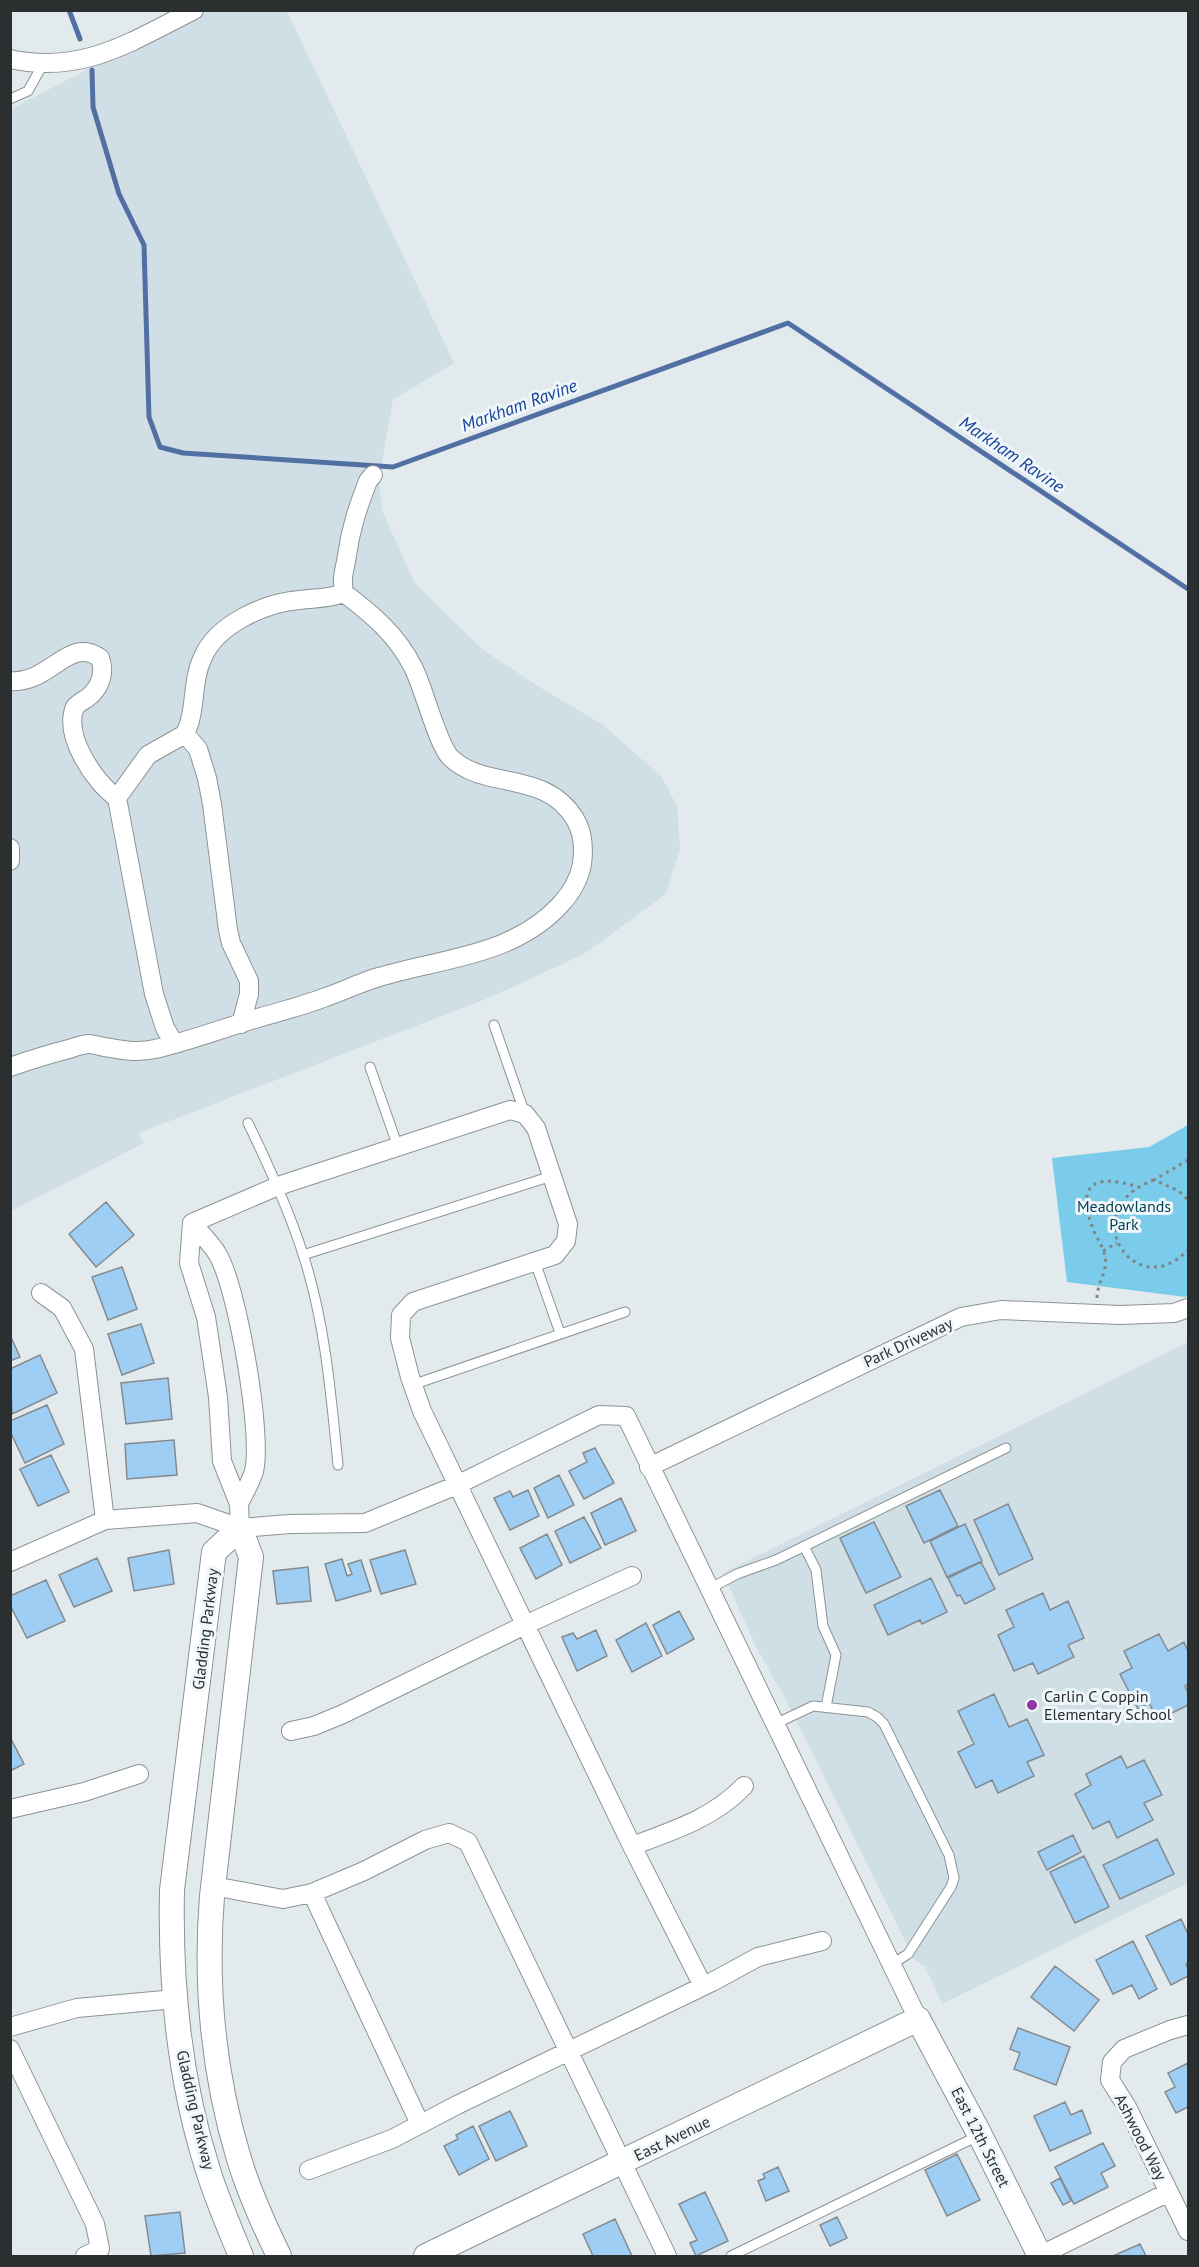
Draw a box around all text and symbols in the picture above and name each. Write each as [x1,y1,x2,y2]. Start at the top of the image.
water label: Markham Ravine [458,373,581,437]
water label: Markham Ravine [955,410,1069,498]
park label: Meadowlands Park [1077,1196,1171,1234]
street label: Park Driveway [860,1312,956,1371]
street label: Gladding Parkway [188,1567,222,1691]
place label: Carlin C Coppin Elementary School [1044,1686,1172,1724]
marker: Carlin C Coppin Elementary School [1025,1698,1039,1712]
street label: Gladding Parkway [173,2048,220,2172]
street label: East 12th Street [947,2084,1015,2191]
street label: Ashwood Way [1111,2091,1172,2184]
street label: East Avenue [631,2111,713,2165]

